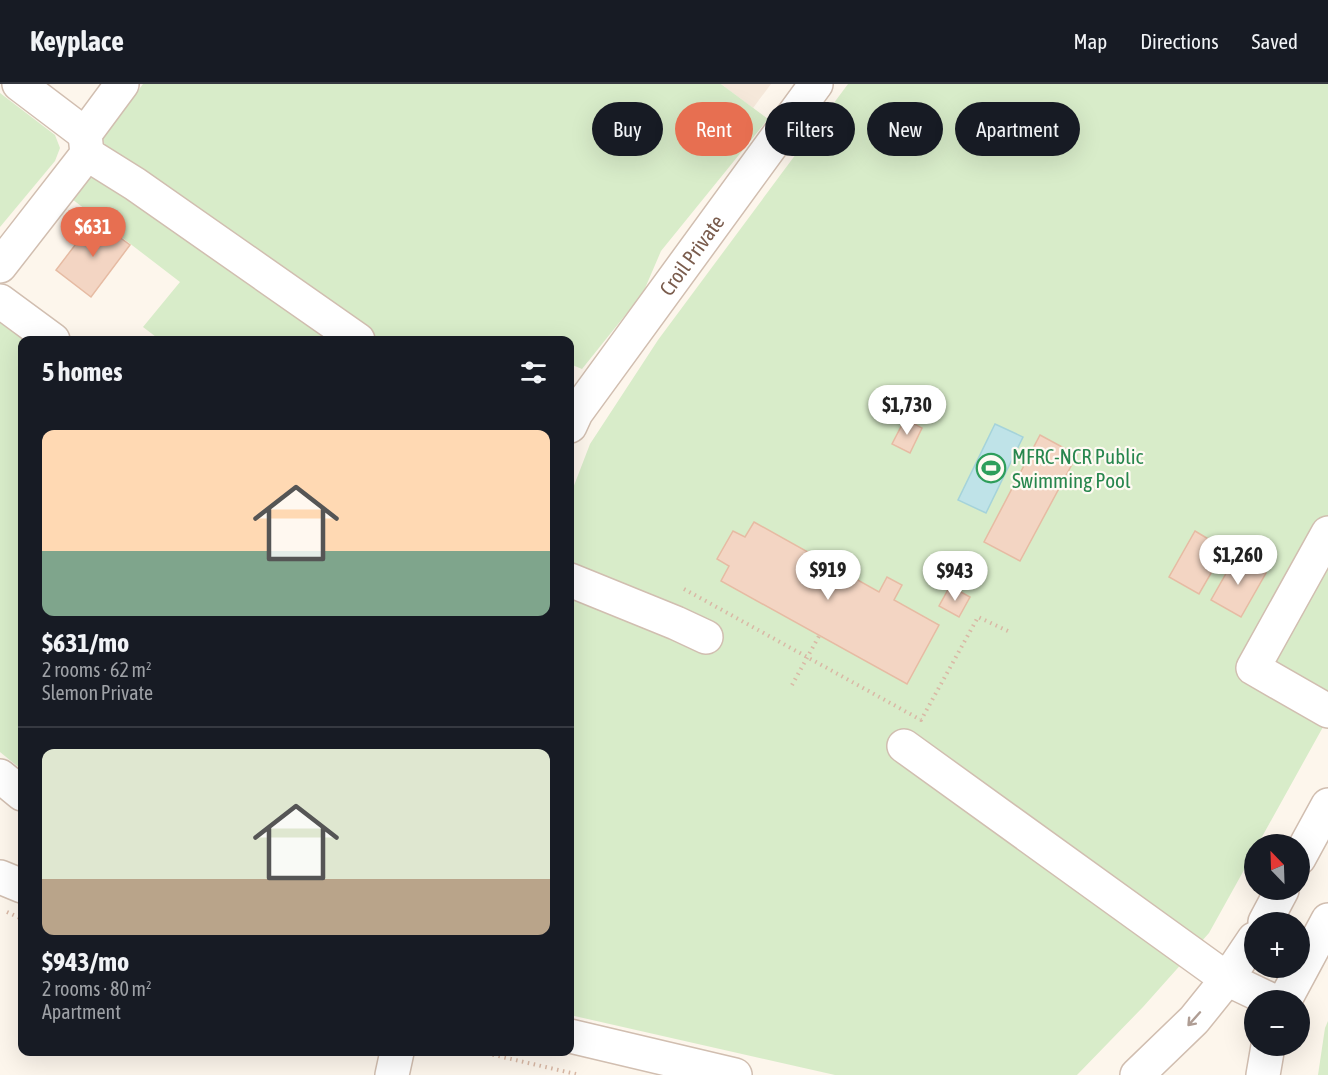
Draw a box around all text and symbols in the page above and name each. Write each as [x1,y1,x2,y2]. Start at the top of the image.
text: Keyplace [30,25,124,57]
text: Map [1073,29,1107,53]
text: Directions [1140,29,1219,53]
text: Saved [1252,29,1298,53]
chip: Buy [592,102,663,156]
chip: Rent [675,102,753,156]
chip: Filters [765,102,855,156]
chip: New [867,102,943,156]
chip: Apartment [955,102,1080,156]
pin: $631 [57,207,129,258]
street label: Croil Private [654,210,729,300]
text: $631 [75,215,111,238]
icon: filters [517,356,550,389]
text: 5 homes [42,357,122,387]
pin: $1,730 [858,385,956,436]
text: $1,730 [882,393,932,416]
place label: MFRC-NCR Public Swimming Pool [1012,444,1144,492]
sports icon: MFRC-NCR Public Swimming Pool [975,452,1007,484]
icon: home [242,469,350,577]
pin: $1,260 [1189,535,1287,586]
text: $1,260 [1213,543,1263,566]
pin: $919 [792,550,864,601]
pin: $943 [919,551,991,602]
text: $919 [810,558,846,581]
text: $943 [937,559,973,582]
text: $631/mo [42,628,129,658]
text: 2 rooms · 62 m² [42,658,152,681]
text: Slemon Private [42,681,153,704]
icon: home [242,788,350,896]
north arrow [1244,834,1310,900]
map controls [1244,834,1310,1056]
button: + [1244,912,1310,978]
text: $943/mo [42,947,129,977]
text: 2 rooms · 80 m² [42,977,152,1000]
button: − [1244,990,1310,1056]
text: Apartment [42,1000,121,1023]
one-way arrow [1187,1011,1201,1026]

